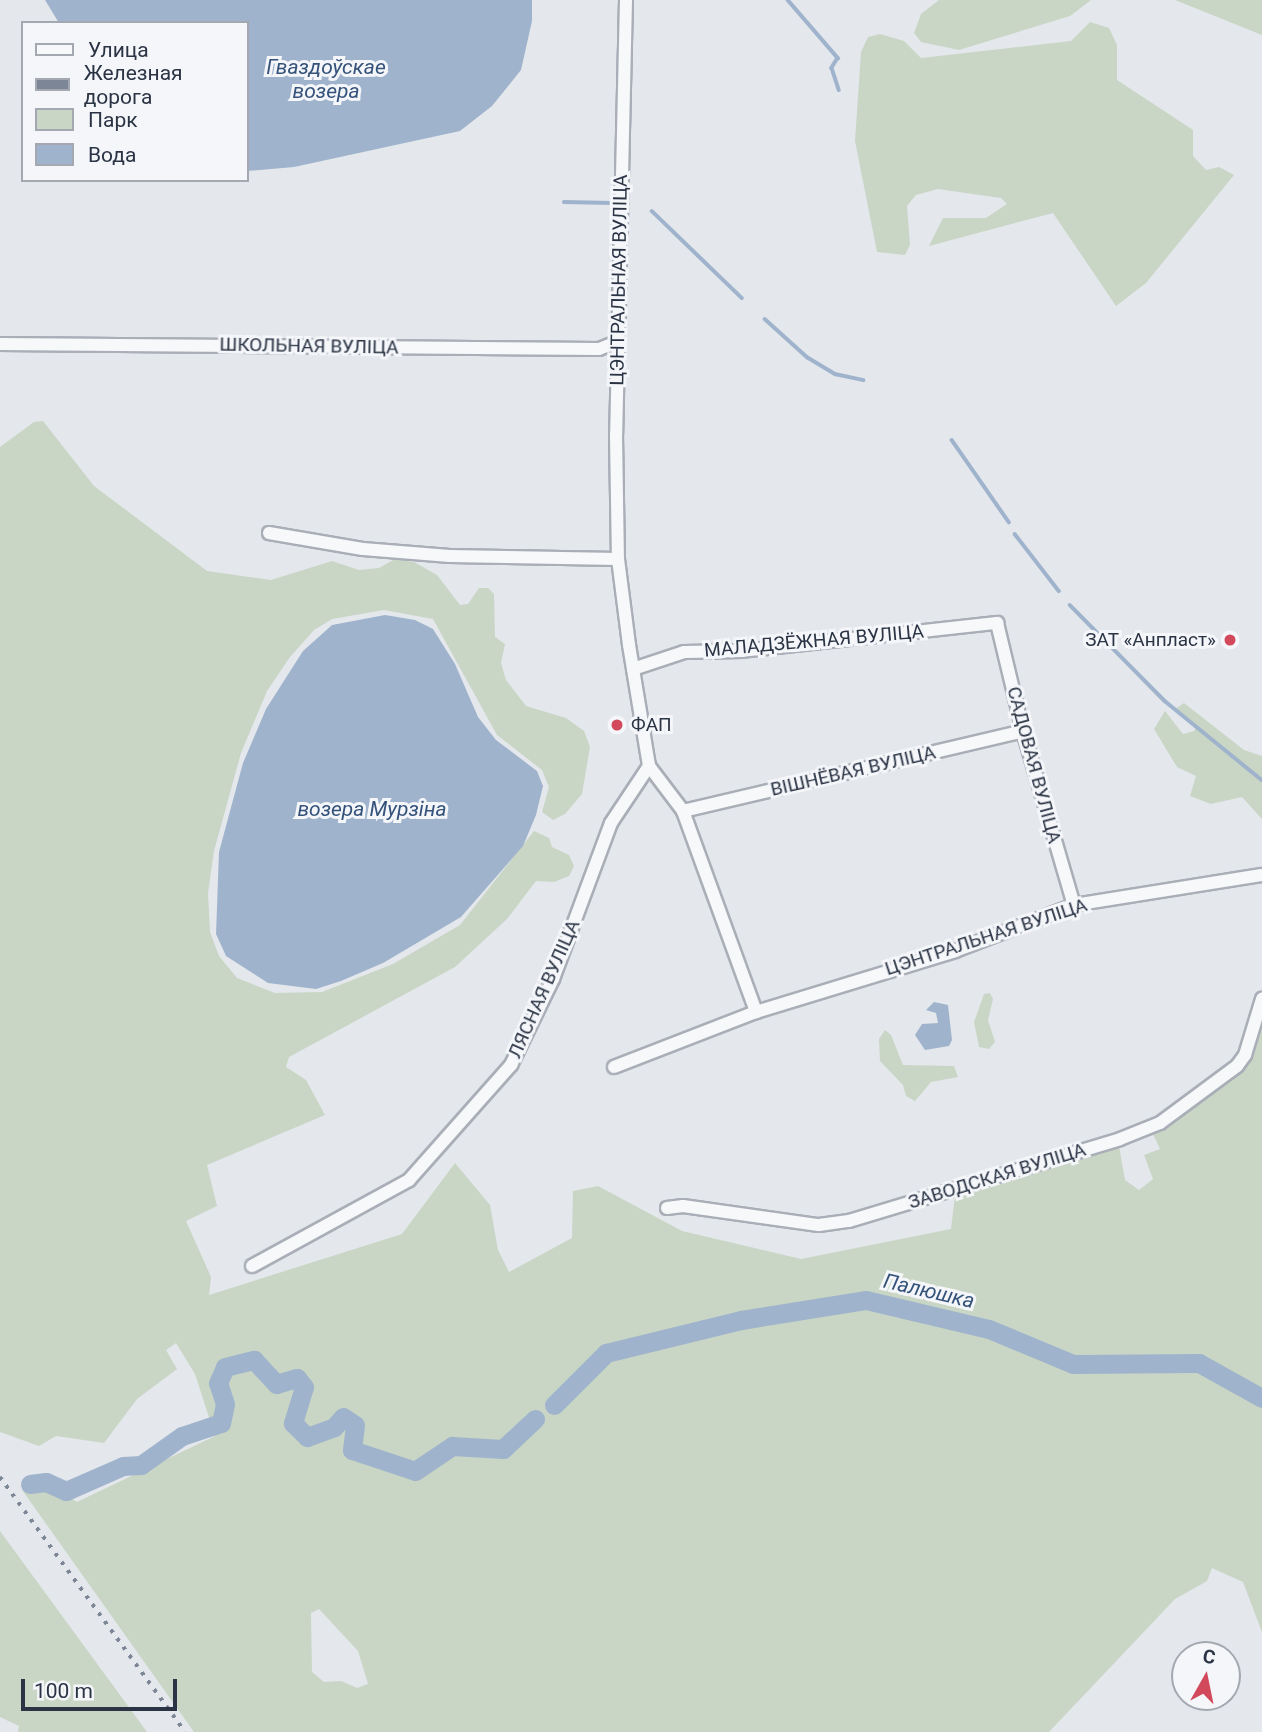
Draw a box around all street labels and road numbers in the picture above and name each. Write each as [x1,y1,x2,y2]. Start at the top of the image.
street label: ЦЭНТРАЛЬНАЯ ВУЛІЦА [606,174,632,386]
street label: ШКОЛЬНАЯ ВУЛІЦА [219,333,399,359]
street label: МАЛАДЗЁЖНАЯ ВУЛІЦА [703,620,925,662]
street label: САДОВАЯ ВУЛІЦА [1002,684,1066,846]
street label: ВІШНЁВАЯ ВУЛІЦА [768,741,938,801]
street label: ЦЭНТРАЛЬНАЯ ВУЛІЦА [882,894,1090,980]
street label: ЛЯСНАЯ ВУЛІЦА [503,916,585,1062]
street label: ЗАВОДСКАЯ ВУЛІЦА [906,1138,1088,1214]

